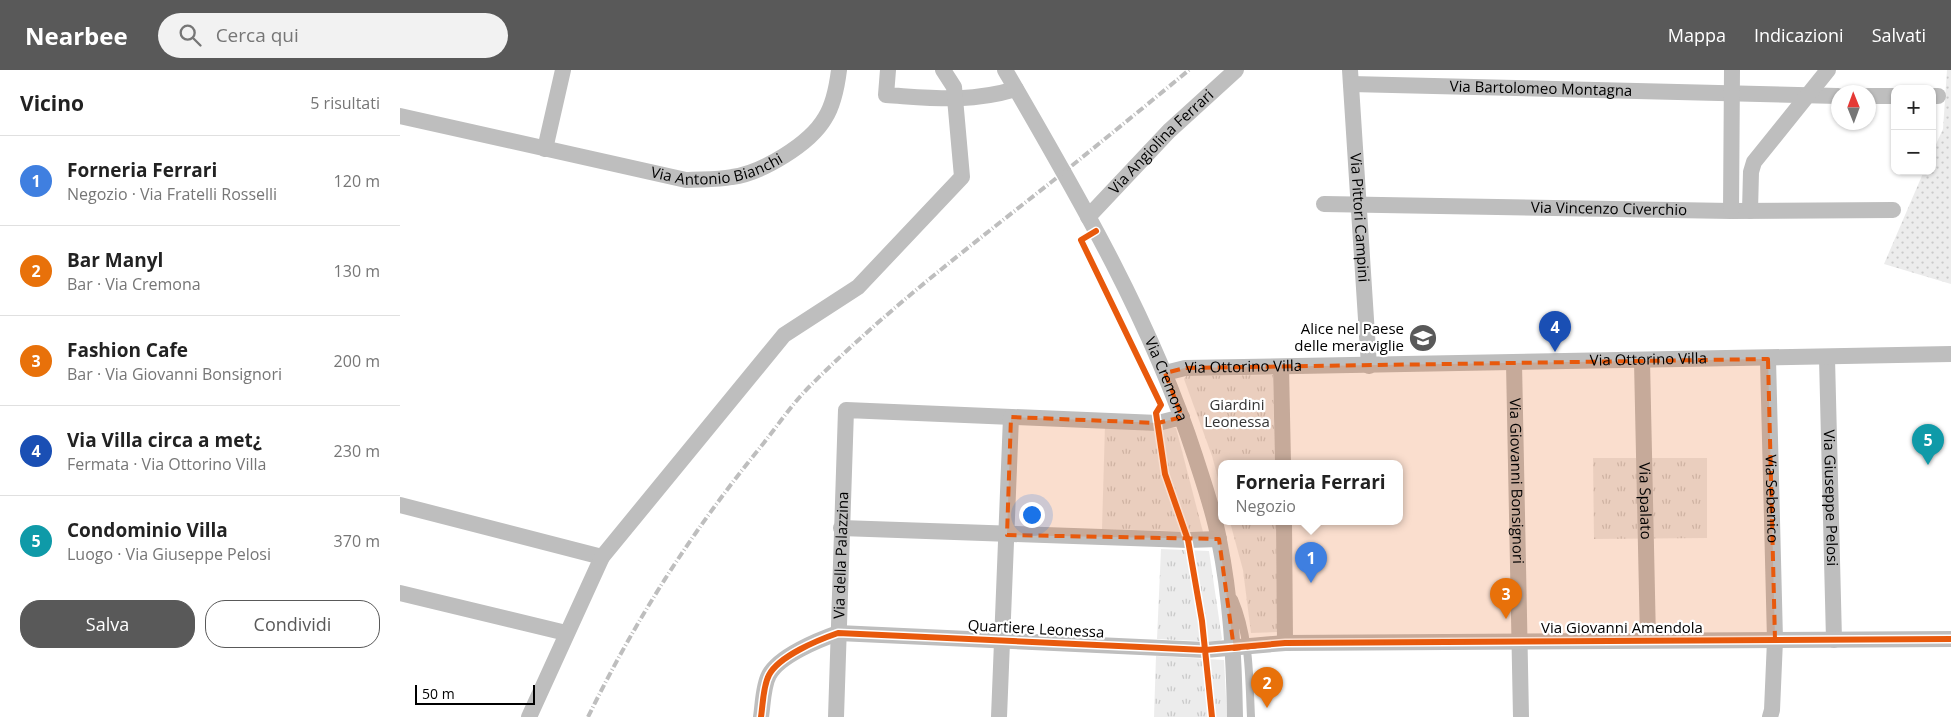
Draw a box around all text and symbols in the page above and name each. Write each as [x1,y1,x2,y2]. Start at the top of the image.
search box [158,13,508,58]
text: Nearbee [25,19,128,52]
icon: search [176,21,204,49]
text: Cerca qui [216,22,299,48]
text: Mappa [1668,23,1726,47]
text: Indicazioni [1754,23,1844,47]
text: Salvati [1872,23,1926,47]
street label: Via Bartolomeo Montagna [1449,75,1633,100]
street label: Via Angiolina Ferrari [1104,84,1217,198]
north arrow [1831,85,1876,130]
map controls [1891,85,1936,175]
button: + [1891,85,1936,130]
text: Vicino [20,89,84,117]
text: 5 risultati [310,92,380,114]
button: − [1891,130,1936,175]
street label: Via Antonio Bianchi [649,148,786,189]
street label: Via Pittori Campini [1346,153,1375,283]
text: Forneria Ferrari [67,157,217,183]
text: 1 [31,170,41,192]
text: 120 m [334,170,380,192]
text: Negozio · Via Fratelli Rosselli [67,183,277,205]
street label: Via Vincenzo Civerchio [1531,197,1687,219]
text: Bar Manyl [67,247,163,273]
text: 2 [31,260,41,282]
text: 130 m [334,260,380,282]
text: Bar · Via Cremona [67,273,201,295]
pin: 4 [1539,311,1571,352]
place label: Alice nel Paese delle meraviglie [1294,318,1404,355]
school or university icon: Alice nel Paese delle meraviglie [1408,323,1438,353]
street label: Via Cremona [1141,333,1193,424]
text: Fashion Cafe [67,337,188,363]
street label: Via Ottorino Villa [1590,347,1707,370]
text: 3 [31,350,41,372]
text: 200 m [334,350,380,372]
street label: Via Ottorino Villa [1185,355,1302,377]
text: Bar · Via Giovanni Bonsignori [67,363,282,385]
park label: Giardini Leonessa [1204,394,1270,431]
street label: Via Giovanni Bonsignori [1506,398,1529,564]
pin: 5 [1912,424,1944,465]
text: Via Villa circa a met¿ [67,427,262,453]
street label: Via Giuseppe Pelosi [1820,429,1843,566]
text: 4 [31,440,41,462]
text: 230 m [334,440,380,462]
text: Fermata · Via Ottorino Villa [67,453,266,475]
street label: Via Sebenico [1761,454,1784,543]
popup [1218,460,1403,525]
street label: Via Spalato [1635,462,1657,540]
text: Forneria Ferrari [1235,469,1386,495]
street label: Via della Palazzina [828,491,852,619]
text: Negozio [1235,495,1296,517]
your location [1019,502,1045,528]
text: Condominio Villa [67,517,228,543]
text: 5 [31,530,41,552]
text: 370 m [334,530,380,552]
pin: 1 [1295,542,1327,583]
text: Luogo · Via Giuseppe Pelosi [67,543,271,565]
pin: 3 [1490,578,1522,619]
button: Salva [20,600,195,648]
button: Condividi [205,600,380,648]
street label: Quartiere Leonessa [967,614,1105,642]
street label: Via Giovanni Amendola [1541,617,1703,637]
pin: 2 [1251,667,1283,708]
scale bar [415,682,535,705]
text: 50 m [422,684,455,703]

